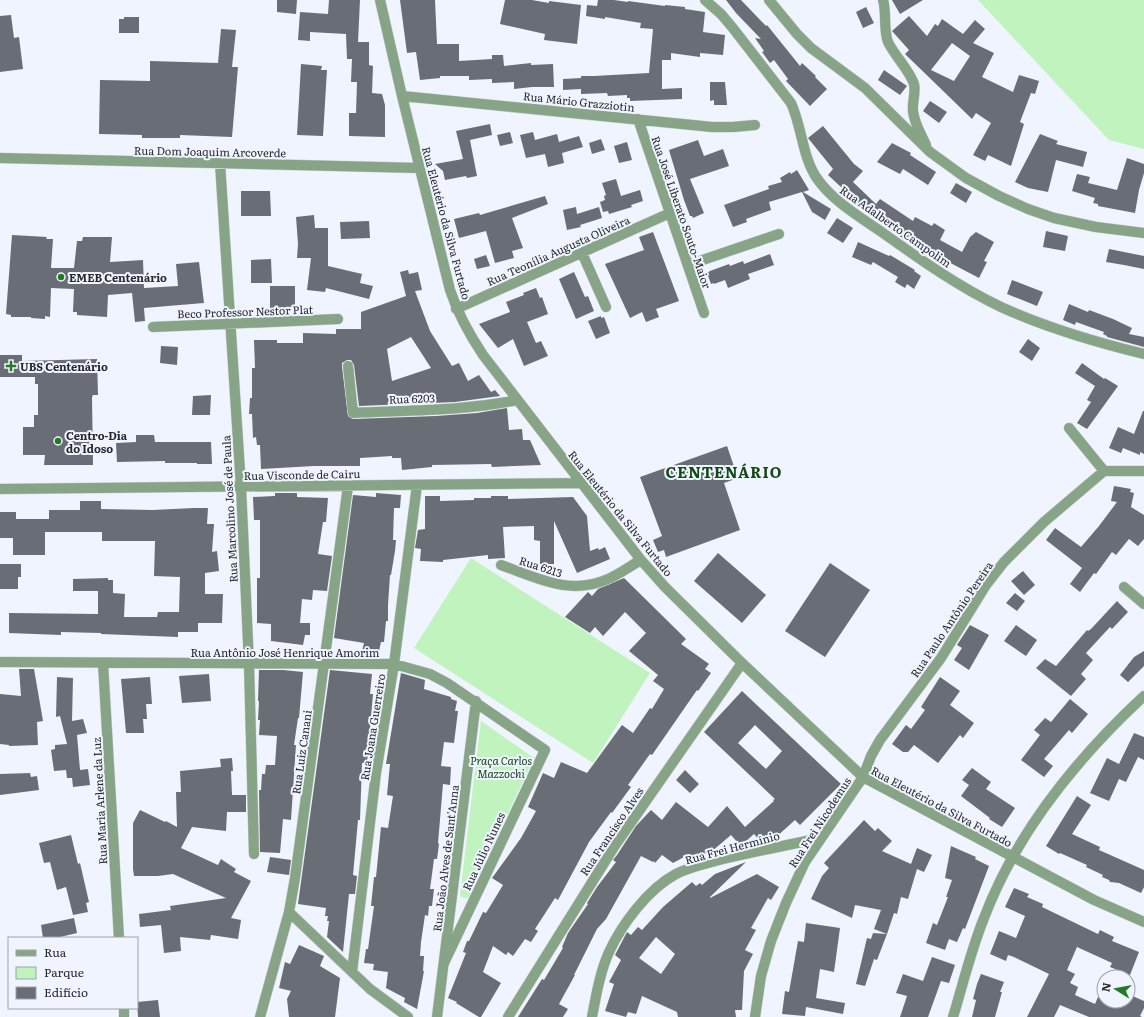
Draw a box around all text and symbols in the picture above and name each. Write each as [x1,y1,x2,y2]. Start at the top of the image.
street label: Rua Mário Grazziotin [522,87,636,115]
street label: Rua José Liberato Souto-Maior [648,134,716,291]
street label: Rua Dom Joaquim Arcoverde [134,142,286,160]
street label: Rua Eleutério da Silva Furtado [419,145,475,301]
street label: Rua Adalberto Campolim [837,181,955,271]
street label: Rua Teonília Augusta Oliveira [484,211,632,289]
place label: EMEB Centenário [69,269,167,285]
marker: EMEB Centenário [56,272,66,282]
street label: Beco Professor Nestor Plat [177,301,314,321]
place label: UBS Centenário [20,358,108,374]
marker: UBS Centenário [5,360,17,372]
street label: Rua 6203 [389,389,435,407]
place label: Centro-Dia do Idoso [66,427,128,456]
street label: Rua Marcolino José de Paula [217,435,241,583]
marker: Centro-Dia do Idoso [53,436,63,446]
street label: Rua Eleutério da Silva Furtado [565,447,677,579]
district label: CENTENÁRIO [666,460,782,483]
street label: Rua Visconde de Cairu [244,465,360,483]
street label: Rua 6213 [517,552,565,580]
street label: Rua Paulo Antônio Pereira [906,558,996,680]
street label: Rua Antônio José Henrique Amorim [190,644,380,660]
street label: Rua Joana Guerreiro [356,672,388,782]
street label: Rua Luiz Canani [287,708,315,795]
street label: Rua Maria Arlene da Luz [88,736,110,865]
park label: Praça Carlos Mazzochi [470,752,532,781]
street label: Rua Eleutério da Silva Furtado [869,762,1015,850]
street label: Rua Frei Nicodemus [784,774,854,870]
street label: Rua João Alves de Sant'Anna [428,784,462,932]
street label: Rua Francisco Alves [575,784,647,878]
street label: Rua Júlio Nunes [458,809,508,893]
street label: Rua Frei Hermínio [683,827,781,867]
legend [8,937,138,1009]
text: Rua [44,943,67,961]
text: Parque [44,963,84,981]
north arrow [1096,969,1136,1009]
text: N [1096,981,1114,993]
text: Edifício [44,983,88,1001]

